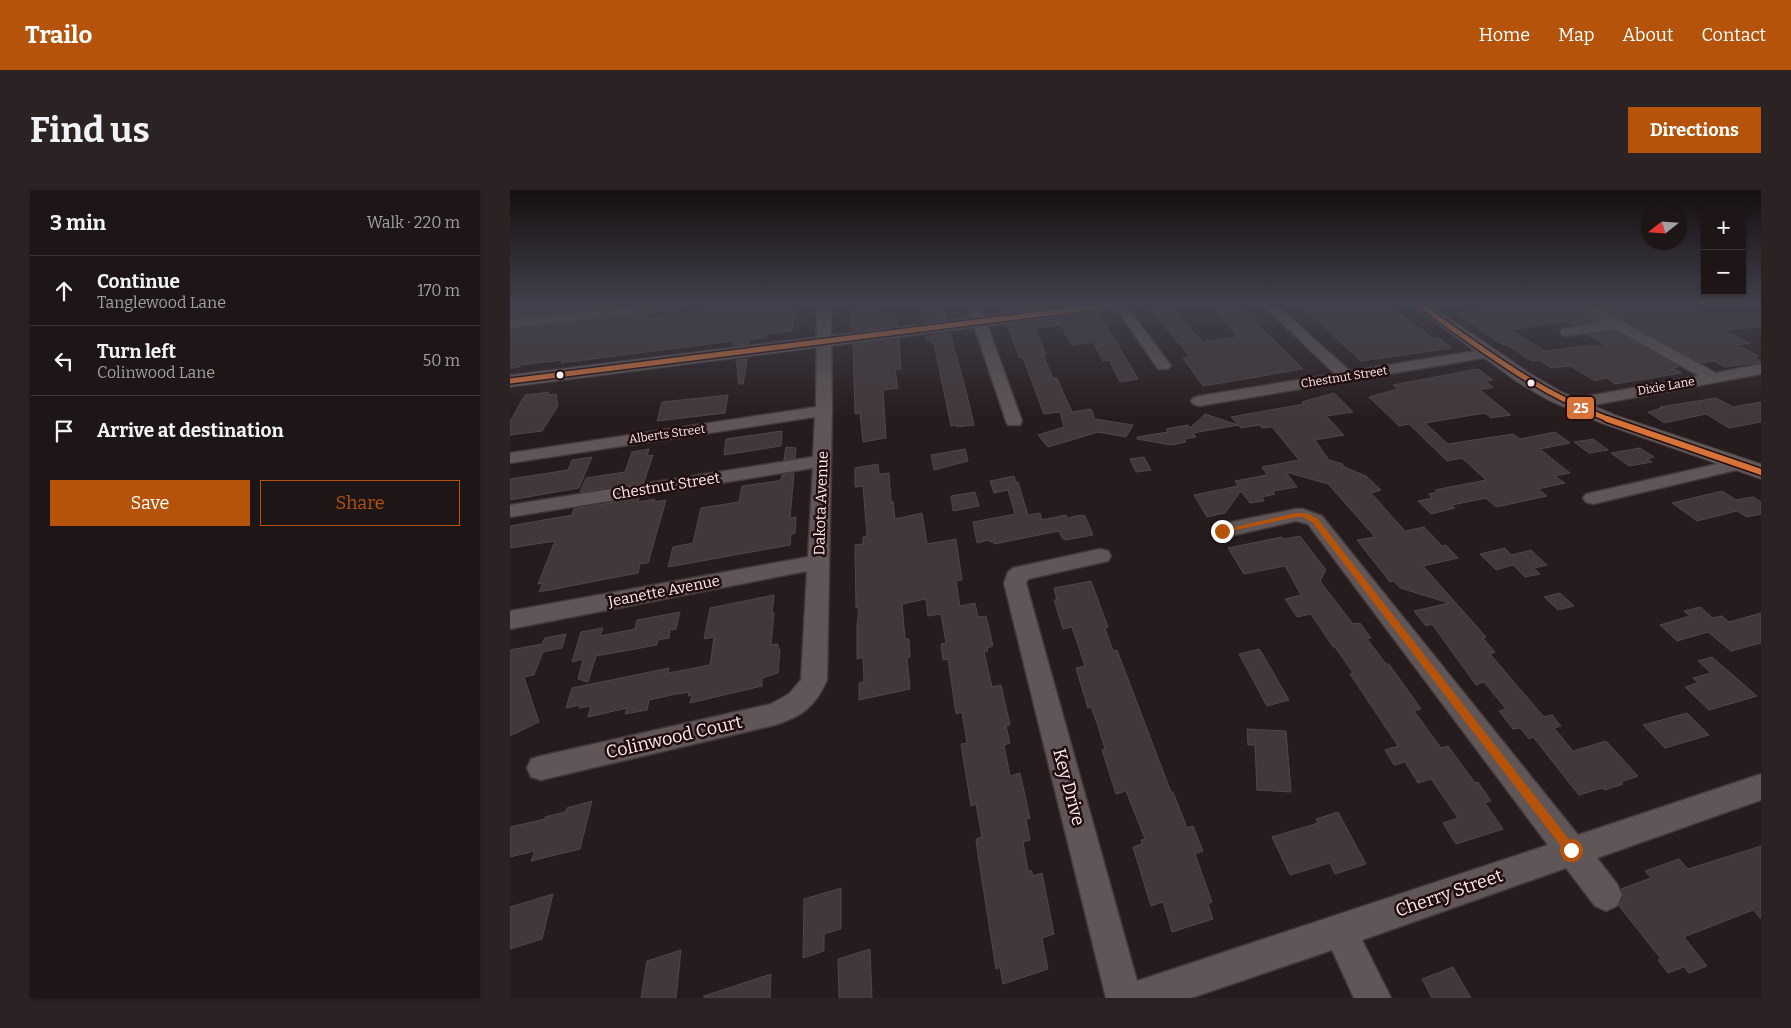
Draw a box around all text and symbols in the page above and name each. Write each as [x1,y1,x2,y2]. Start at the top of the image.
text: Trailo [25,21,92,49]
text: Home [1479,24,1530,46]
text: Map [1558,24,1594,46]
text: About [1622,24,1673,46]
text: Contact [1701,24,1766,46]
button: Directions [1628,107,1761,153]
text: Find us [30,109,150,151]
north arrow [1641,205,1686,250]
map controls [1701,205,1746,295]
button: + [1701,205,1746,250]
text: 3 min [50,210,106,236]
text: Walk · 220 m [367,213,460,232]
button: − [1701,250,1746,295]
text: Continue [97,270,180,293]
icon: ahead [50,277,78,305]
text: 170 m [417,281,460,300]
text: Tanglewood Lane [97,293,226,312]
text: Turn left [97,340,176,363]
icon: left [50,347,78,375]
text: 50 m [423,351,460,370]
text: Colinwood Lane [97,363,215,382]
street label: Chestnut Street [1300,363,1389,391]
unlabelled marker [555,370,565,380]
street label: Dixie Lane [1636,374,1696,398]
unlabelled marker [1526,378,1536,388]
line badge: 25 [1566,396,1595,420]
text: 25 [1573,400,1589,417]
icon: arrive [50,417,78,445]
text: Arrive at destination [97,419,284,442]
street label: Alberts Street [628,422,707,446]
street label: Dakota Avenue [810,450,832,556]
street label: Chestnut Street [611,469,722,503]
button: Save [50,480,250,526]
button: Share [260,480,460,526]
route end [1211,520,1234,543]
street label: Jeanette Avenue [606,571,721,611]
street label: Colinwood Court [604,711,745,763]
street label: Key Drive [1048,746,1090,828]
route start [1560,839,1583,862]
street label: Cherry Street [1392,864,1506,922]

